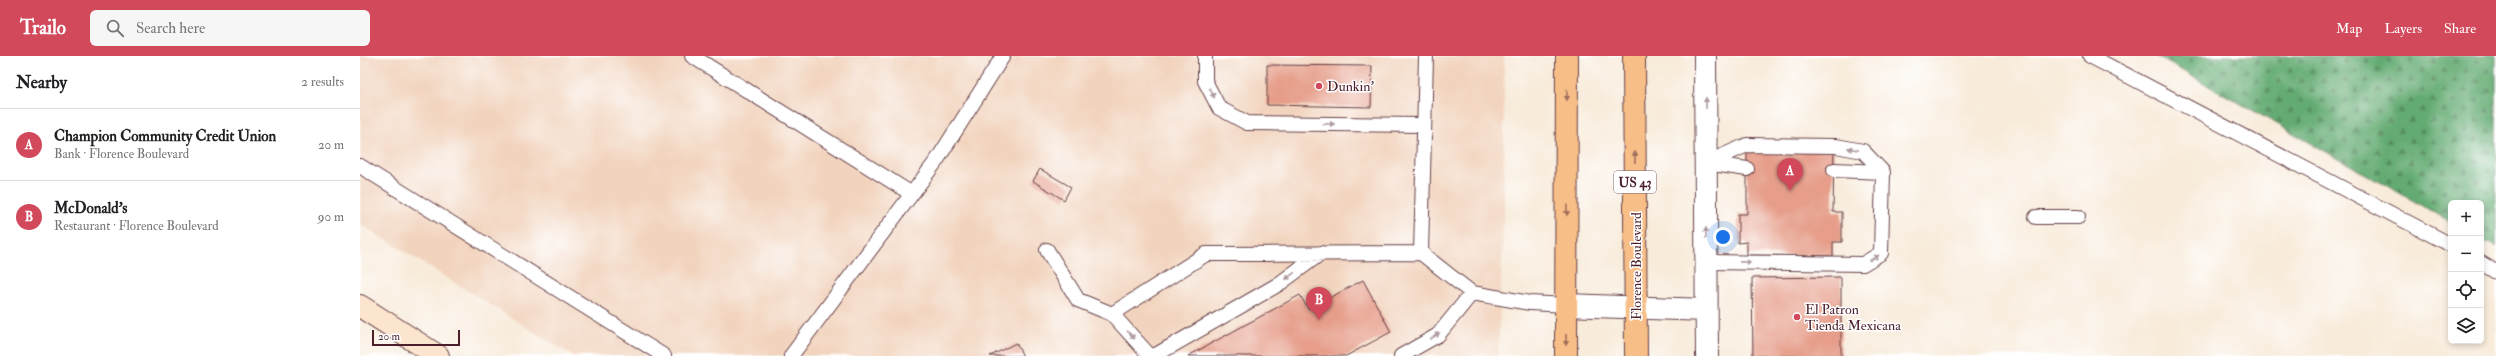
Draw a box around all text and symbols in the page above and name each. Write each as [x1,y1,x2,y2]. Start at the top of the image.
search box [90,10,370,46]
text: Trailo [20,16,66,40]
icon: search [104,17,126,39]
text: Search here [136,19,205,38]
text: Map [2336,20,2362,37]
text: Layers [2384,20,2422,37]
text: Share [2444,20,2476,37]
text: Nearby [16,72,67,93]
text: 2 results [301,74,344,90]
place label: Dunkin' [1327,78,1375,95]
marker: Dunkin' [1314,81,1324,91]
one-way arrow [1209,88,1215,99]
one-way arrow [1564,89,1570,102]
one-way arrow [1703,96,1709,109]
one-way arrow [1323,121,1336,127]
text: Champion Community Credit Union [54,127,276,146]
text: A [25,137,33,153]
text: 20 m [318,137,344,153]
one-way arrow [1846,145,1859,151]
text: Bank · Florence Boulevard [54,146,189,162]
one-way arrow [1632,150,1638,163]
pin: A [1777,158,1803,191]
road number: US 43 [1614,171,1656,193]
text: McDonald's [54,199,127,218]
map controls [2448,200,2484,344]
button: + [2448,200,2484,236]
one-way arrow [1564,204,1570,217]
text: B [25,209,33,225]
text: 90 m [318,209,344,225]
street label: Florence Boulevard [1628,212,1645,320]
text: Restaurant · Florence Boulevard [54,218,219,234]
one-way arrow [1703,226,1709,239]
your location [1713,227,1733,247]
button: − [2448,236,2484,272]
one-way arrow [1868,254,1879,261]
one-way arrow [1739,259,1752,265]
one-way arrow [1285,272,1295,280]
button: locate [2448,272,2484,308]
pin: B [1306,287,1332,320]
place label: El Patron Tienda Mexicana [1805,301,1901,334]
button: layers [2448,308,2484,344]
marker: El Patron Tienda Mexicana [1792,312,1802,322]
scale bar [372,328,460,347]
text: 20 m [378,330,400,343]
one-way arrow [1126,330,1136,340]
one-way arrow [1429,332,1440,340]
one-way arrow [1563,334,1569,347]

